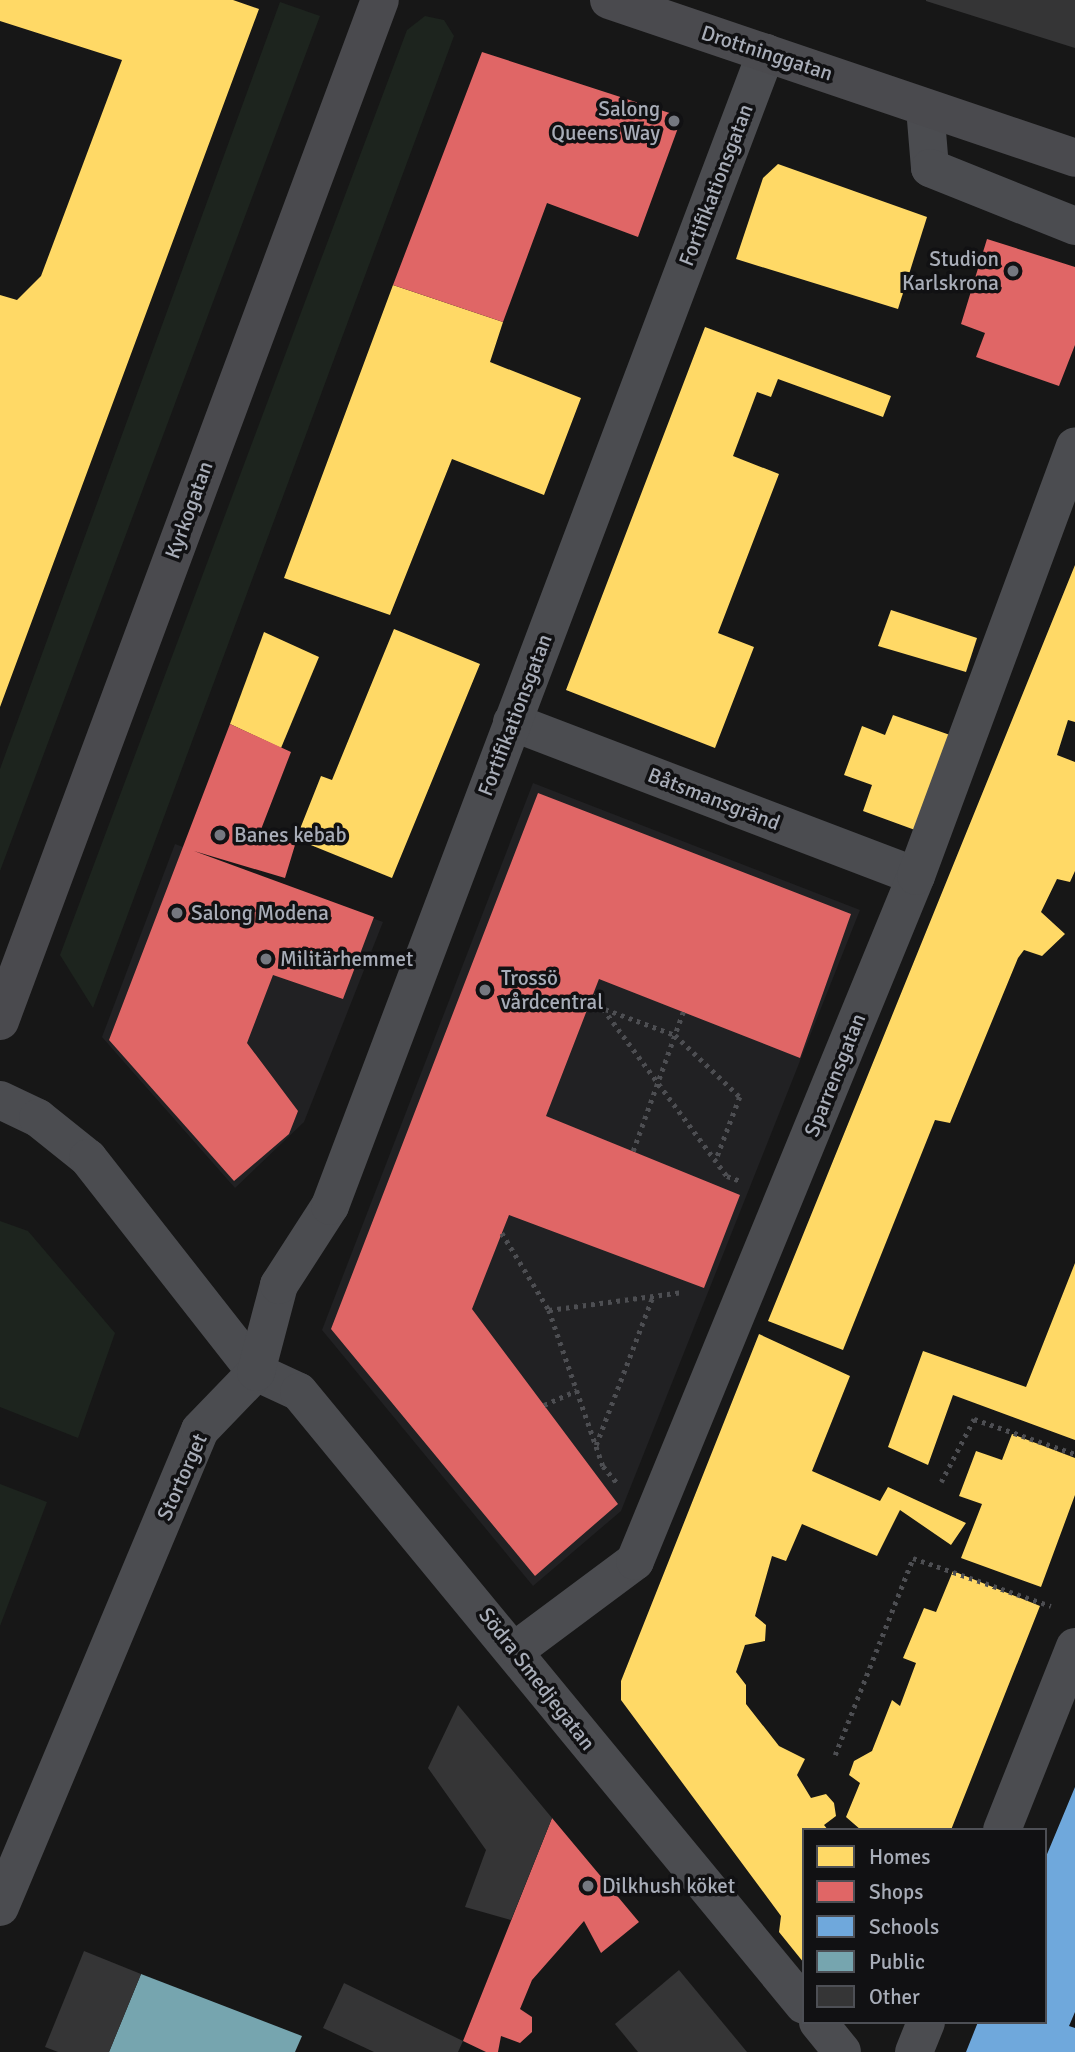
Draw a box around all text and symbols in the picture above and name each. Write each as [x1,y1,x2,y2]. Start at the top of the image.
street label: Drottninggatan [698,20,836,86]
place label: Salong Queens Way [551,96,660,146]
street label: Fortifikationsgatan [674,100,758,270]
marker: Salong Queens Way [666,113,682,129]
place label: Studion Karlskrona [902,246,999,296]
marker: Studion Karlskrona [1005,263,1021,279]
street label: Kyrkogatan [160,458,218,562]
street label: Fortifikationsgatan [473,630,557,800]
street label: Båtsmansgränd [644,762,784,836]
place label: Banes kebab [234,822,347,848]
marker: Banes kebab [212,827,228,843]
place label: Salong Modena [191,900,329,926]
marker: Salong Modena [169,905,185,921]
place label: Militärhemmet [280,946,413,972]
marker: Militärhemmet [258,951,274,967]
place label: Trossö vårdcentral [501,965,603,1015]
marker: Trossö vårdcentral [475,980,495,1000]
street label: Sparrensgatan [799,1010,871,1140]
street label: Stortorget [152,1430,212,1524]
street label: Södra Smedjegatan [474,1603,600,1755]
legend [802,1828,1047,2024]
text: Homes [869,1844,931,1870]
place label: Dilkhush köket [602,1873,735,1899]
marker: Dilkhush köket [580,1878,596,1894]
text: Shops [869,1879,923,1905]
text: Schools [869,1914,939,1940]
text: Public [869,1949,925,1975]
text: Other [869,1984,920,2010]

